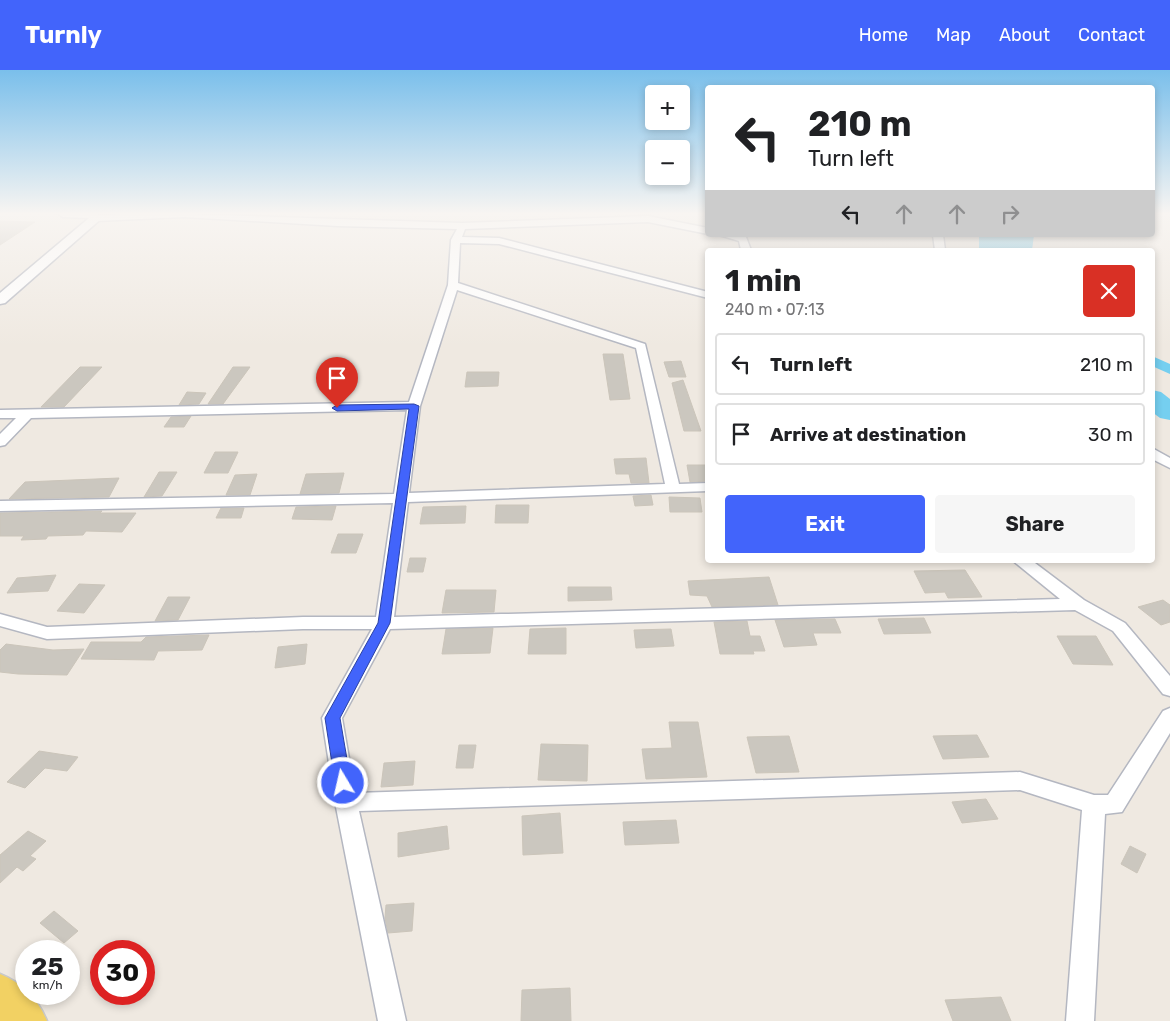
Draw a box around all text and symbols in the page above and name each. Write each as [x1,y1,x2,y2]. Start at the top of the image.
text: Turnly [25,21,102,49]
text: Home [859,24,908,46]
text: Map [936,24,971,46]
text: About [999,24,1050,46]
text: Contact [1078,24,1145,46]
map controls [645,85,690,185]
button: + [645,85,690,130]
text: 210 m [808,103,911,145]
icon: left [725,105,790,170]
button: − [645,140,690,185]
text: Turn left [808,145,894,172]
icon: left [837,200,865,228]
icon: ahead [890,200,918,228]
icon: ahead [943,200,971,228]
icon: right [996,200,1024,228]
text: 1 min [725,263,802,299]
button: close [1083,265,1135,317]
text: 240 m · 07:13 [725,300,825,319]
icon: left [727,350,755,378]
text: Turn left [770,353,852,376]
text: 210 m [1080,353,1133,376]
pin [316,357,358,408]
icon: arrive [323,364,351,392]
icon: arrive [727,420,755,448]
text: Arrive at destination [770,423,966,446]
text: 30 m [1088,423,1133,446]
button: Exit [725,495,925,553]
button: Share [935,495,1135,553]
position arrow [316,756,368,808]
speed limit sign: 30 [90,940,155,1005]
text: 25 [31,952,64,981]
text: km/h [33,978,62,992]

